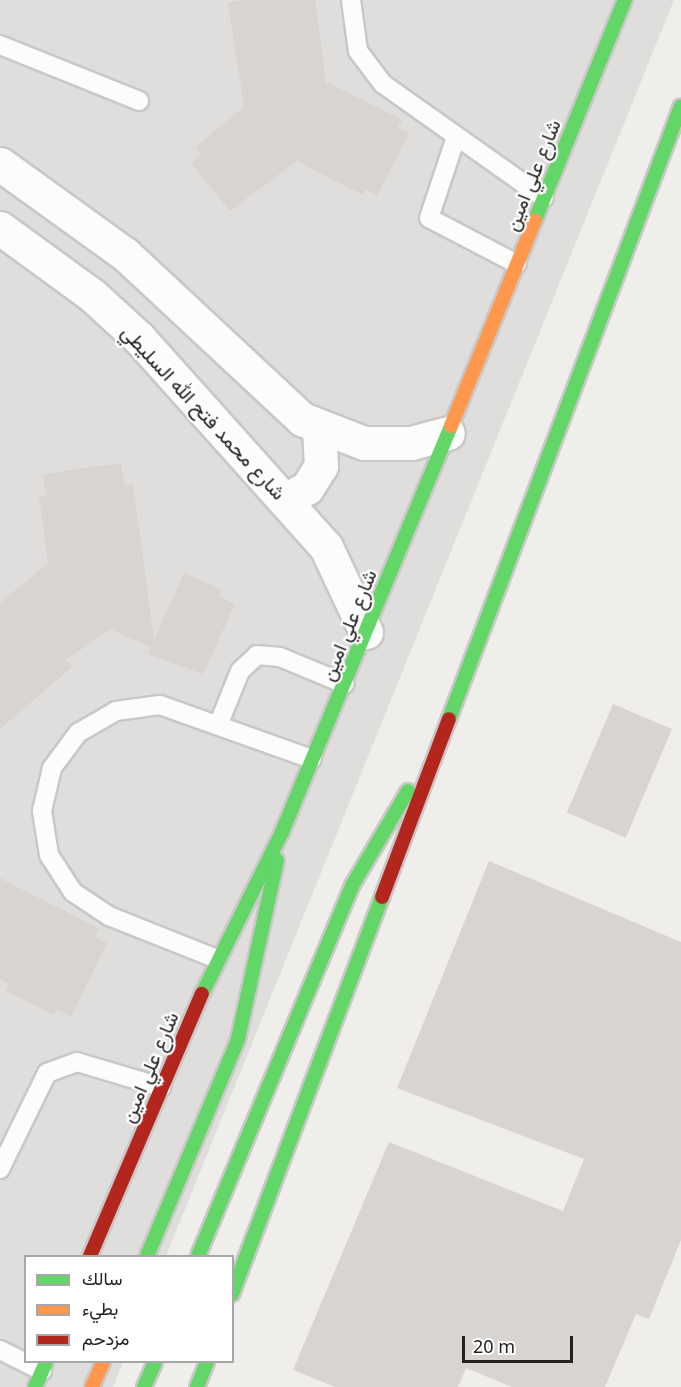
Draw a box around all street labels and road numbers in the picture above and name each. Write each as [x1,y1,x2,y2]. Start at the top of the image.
street label: شارع علي امين [499,116,565,234]
street label: شارع محمد فتح الله السليطي [117,320,291,504]
street label: شارع علي امين [315,566,381,684]
street label: شارع علي امين [115,1008,183,1126]

